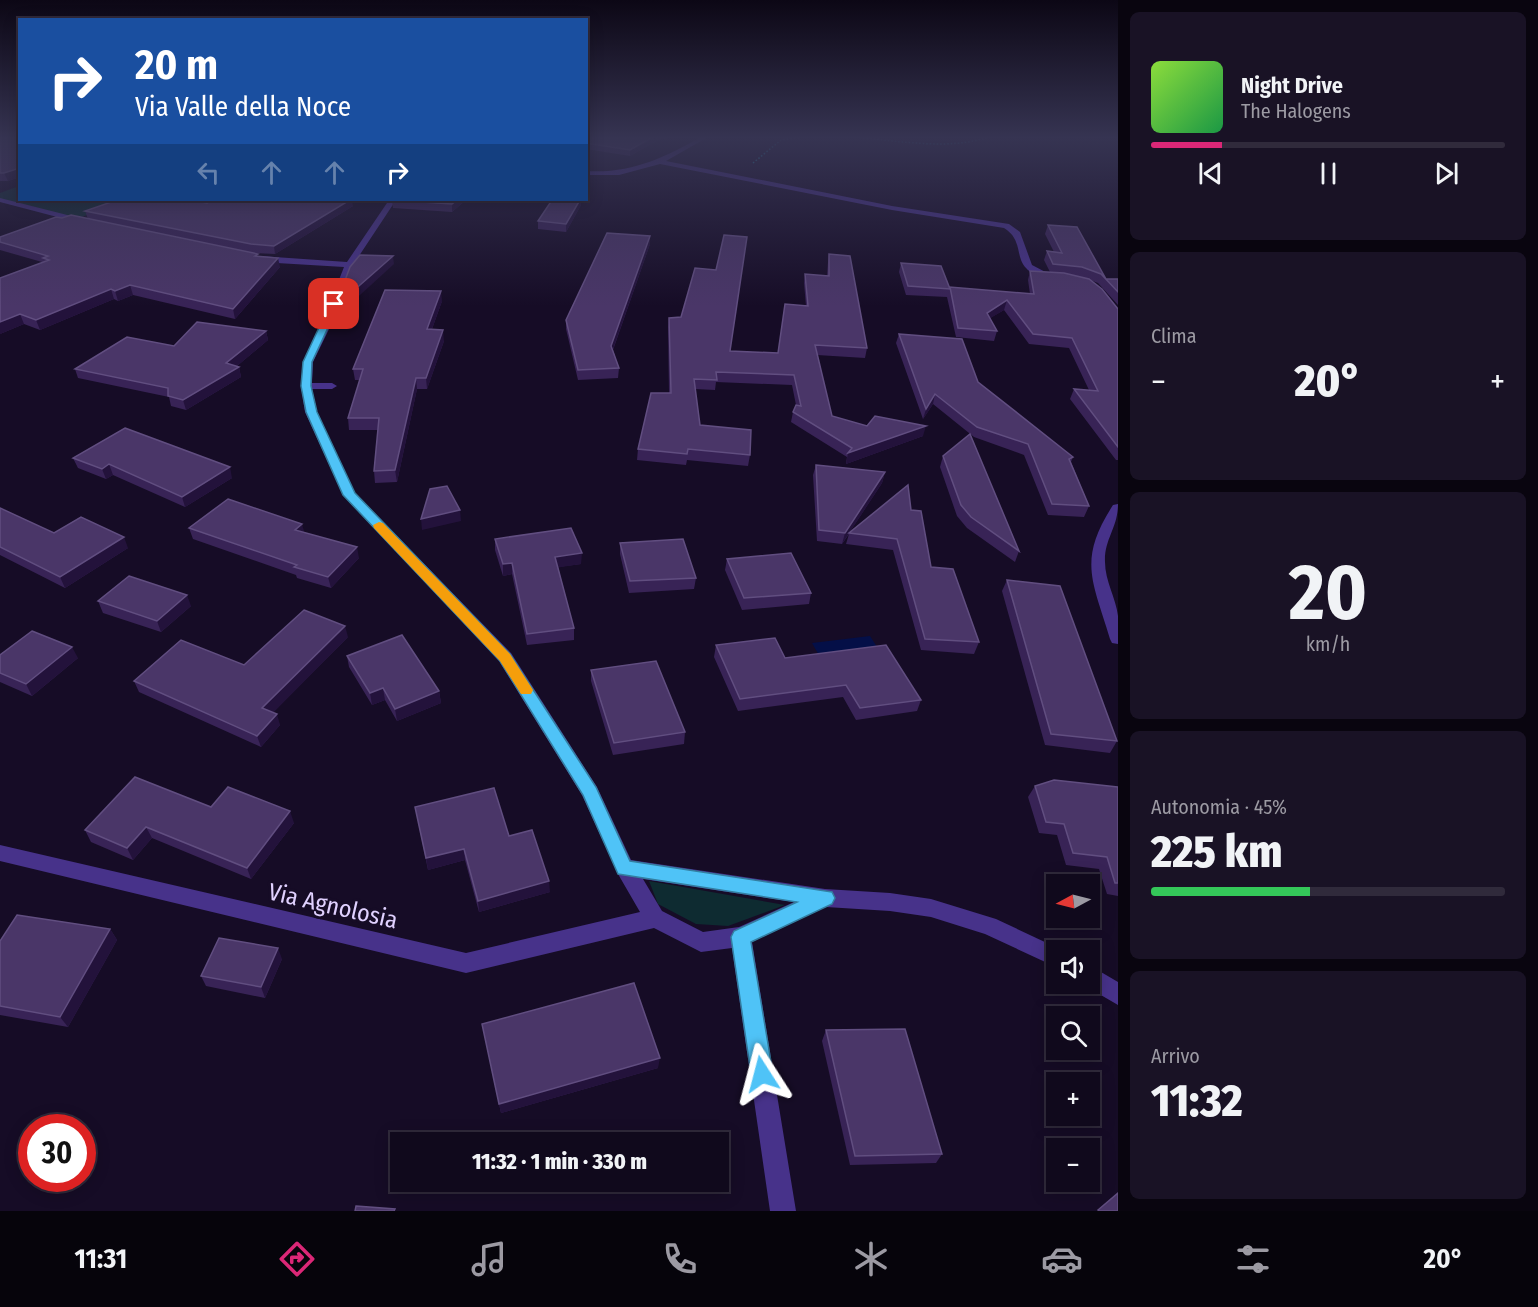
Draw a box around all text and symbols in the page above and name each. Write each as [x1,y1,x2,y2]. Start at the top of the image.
text: 20 m [135,40,218,90]
icon: right [36,42,114,120]
text: Night Drive [1241,72,1343,99]
text: Via Valle della Noce [135,91,351,123]
text: The Halogens [1241,99,1351,123]
icon: left [192,156,225,189]
icon: ahead [255,156,288,189]
icon: ahead [318,156,351,189]
icon: right [381,156,414,189]
icon: previous [1194,157,1227,190]
icon: pause [1312,157,1345,190]
icon: next [1430,157,1463,190]
pin [308,278,359,329]
icon: arrive [317,287,350,320]
text: Clima [1151,324,1196,348]
text: 20° [1294,354,1361,408]
text: − [1151,362,1166,402]
text: + [1490,362,1505,402]
text: 20 [1289,546,1367,640]
text: km/h [1306,632,1350,656]
text: Autonomia · 45% [1151,795,1287,819]
text: 225 km [1151,825,1283,879]
north arrow [1046,874,1100,928]
map controls [1046,874,1100,1192]
street label: Via Agnolosia [266,878,400,934]
button: sound [1046,940,1100,994]
button: search [1046,1006,1100,1060]
position arrow [730,1042,794,1106]
text: Arrivo [1151,1044,1200,1068]
button: + [1046,1072,1100,1126]
text: 11:32 [1151,1074,1243,1128]
speed limit sign: 30 [18,1114,96,1192]
button: − [1046,1138,1100,1192]
text: 11:32 · 1 min · 330 m [472,1148,647,1175]
icon: directions [276,1238,318,1280]
icon: music [468,1238,510,1280]
icon: phone [659,1238,701,1280]
icon: climate [850,1238,892,1280]
icon: car [1041,1238,1083,1280]
icon: filters [1232,1238,1274,1280]
text: 11:31 [75,1243,127,1275]
text: 20° [1423,1243,1463,1275]

